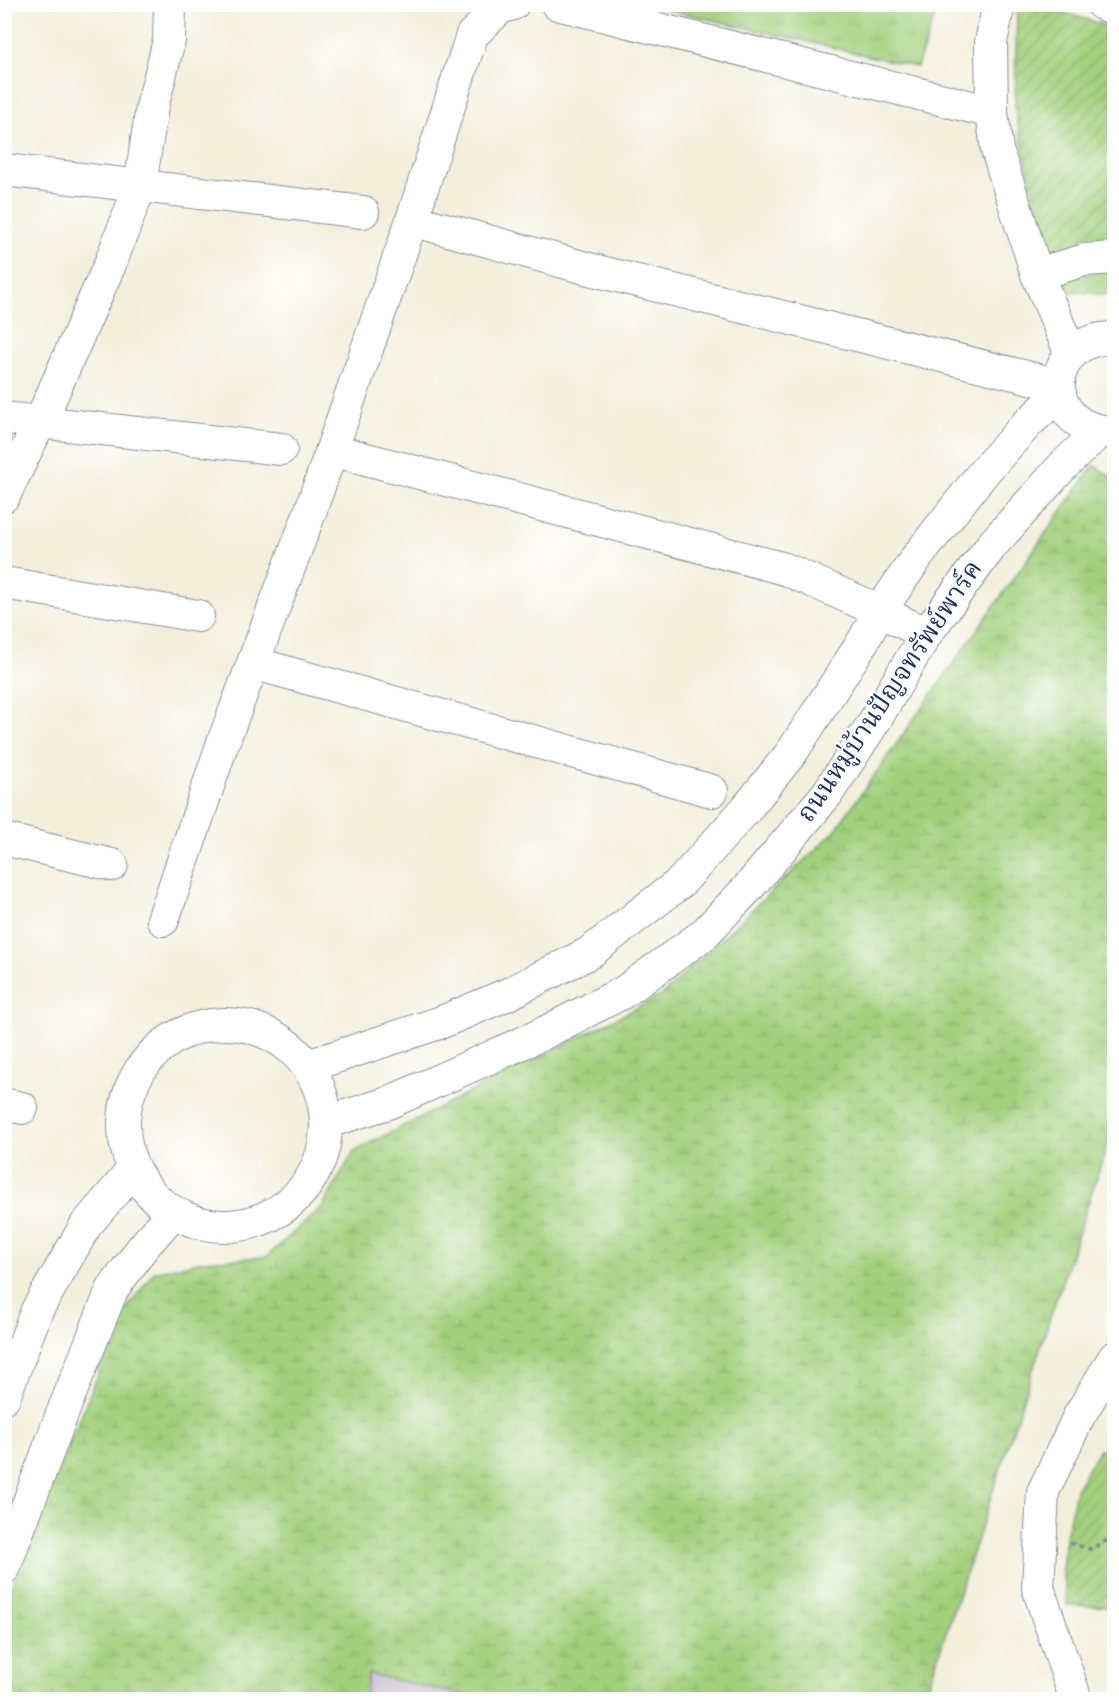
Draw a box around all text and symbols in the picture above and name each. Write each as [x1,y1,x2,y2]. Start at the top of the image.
street label: ถนนหมู่บ้านปัญจทรัพย์พาร์ค [789,554,993,830]

